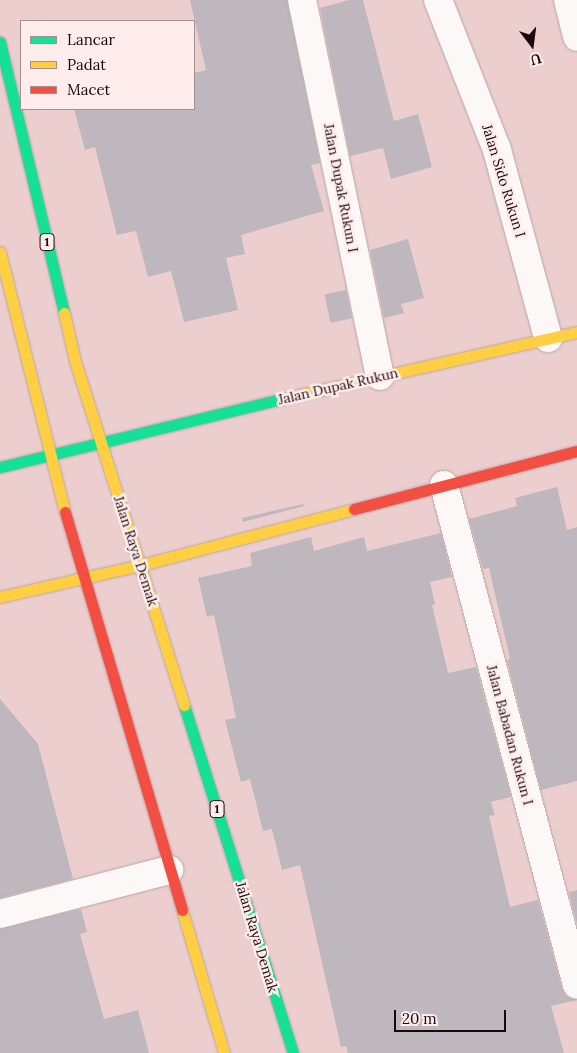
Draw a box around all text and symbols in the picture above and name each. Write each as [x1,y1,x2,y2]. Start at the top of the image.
legend [20,20,195,110]
north arrow [507,20,557,70]
text: Lancar [67,30,115,49]
text: U [528,49,543,70]
text: Padat [67,55,106,74]
text: Macet [67,80,110,99]
street label: Jalan Dupak Rukun I [320,122,362,254]
street label: Jalan Sido Rukun I [479,122,529,240]
road number: 1 [40,232,54,252]
street label: Jalan Dupak Rukun [276,364,400,408]
street label: Jalan Raya Demak [110,494,162,608]
street label: Jalan Babadan Rukun I [483,663,537,807]
road number: 1 [210,800,224,819]
street label: Jalan Raya Demak [232,880,282,994]
scale bar [397,1000,510,1032]
text: 20 m [402,1009,437,1028]

